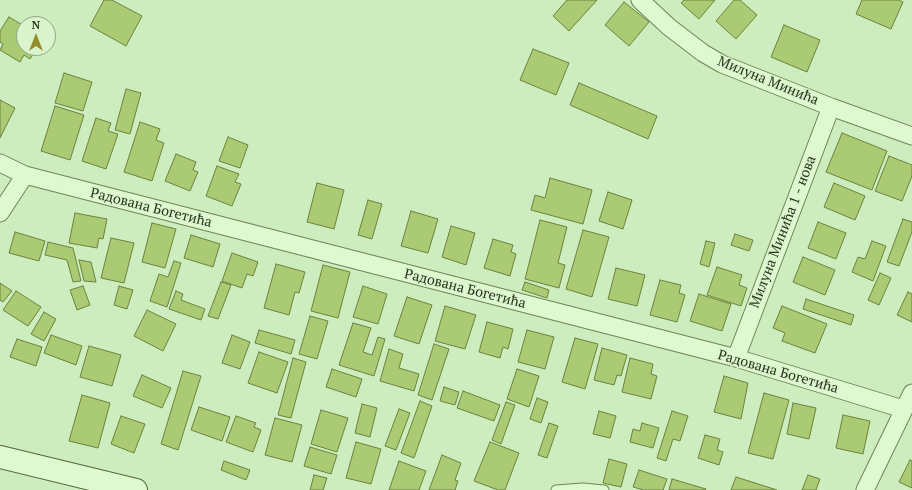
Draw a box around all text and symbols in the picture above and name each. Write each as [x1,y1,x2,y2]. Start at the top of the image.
north arrow [16,16,56,56]
text: N [32,18,40,32]
street label: Милуна Минића [715,53,821,109]
street label: Милуна Минића 1 - нова [746,153,820,311]
street label: Радована Богетића [89,185,213,231]
street label: Радована Богетића [403,266,527,312]
street label: Радована Богетића [716,347,840,397]

